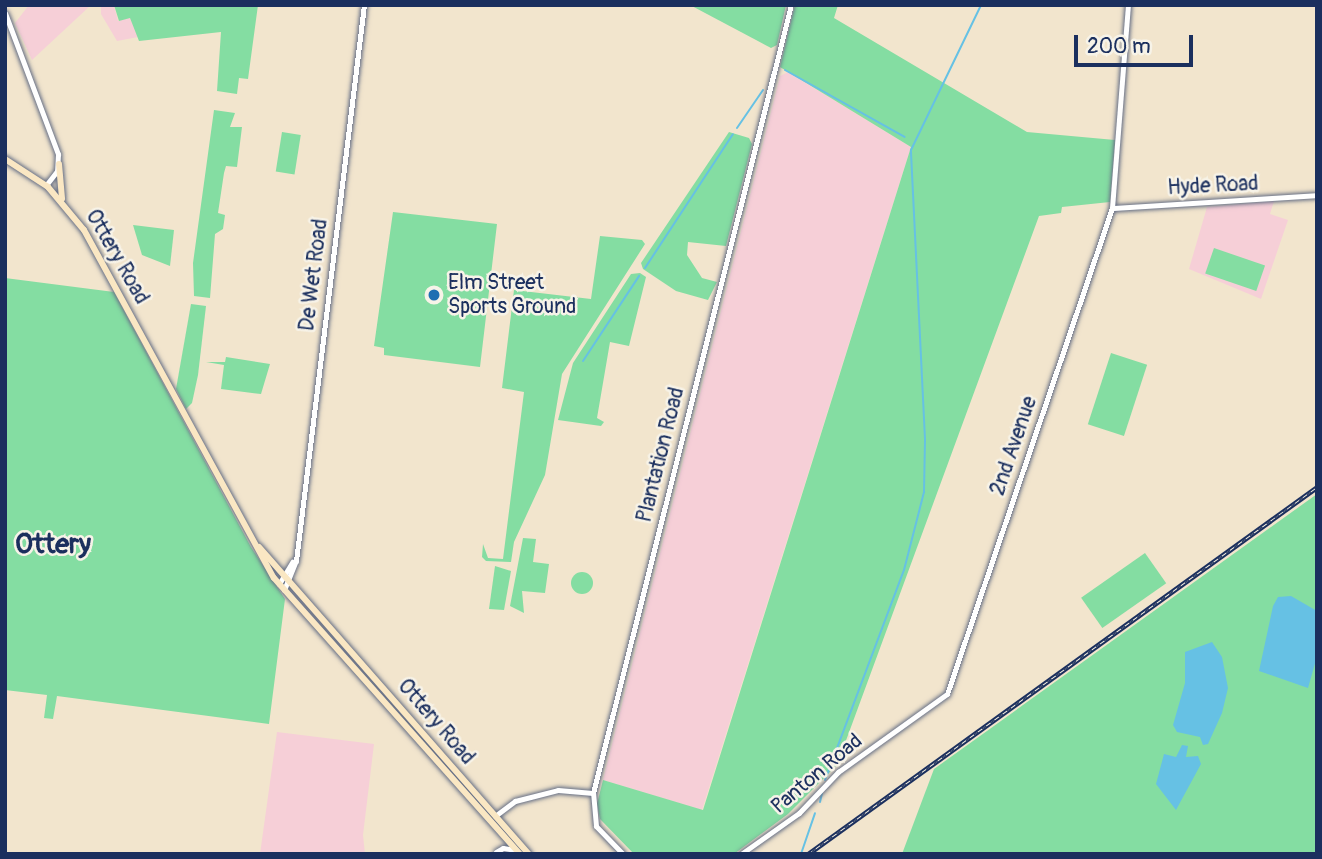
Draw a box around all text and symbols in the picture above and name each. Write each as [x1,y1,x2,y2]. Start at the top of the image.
scale bar [1077,21,1196,65]
text: 200 m [1087,33,1151,60]
street label: Hyde Road [1167,171,1259,201]
street label: Ottery Road [80,205,154,309]
street label: De Wet Road [295,217,333,333]
place label: Elm Street Sports Ground [448,270,576,320]
marker: Elm Street Sports Ground [426,287,442,303]
street label: Plantation Road [632,385,690,525]
street label: 2nd Avenue [985,393,1043,499]
district label: Ottery [15,528,91,562]
street label: Ottery Road [392,674,480,770]
street label: Panton Road [766,729,868,819]

